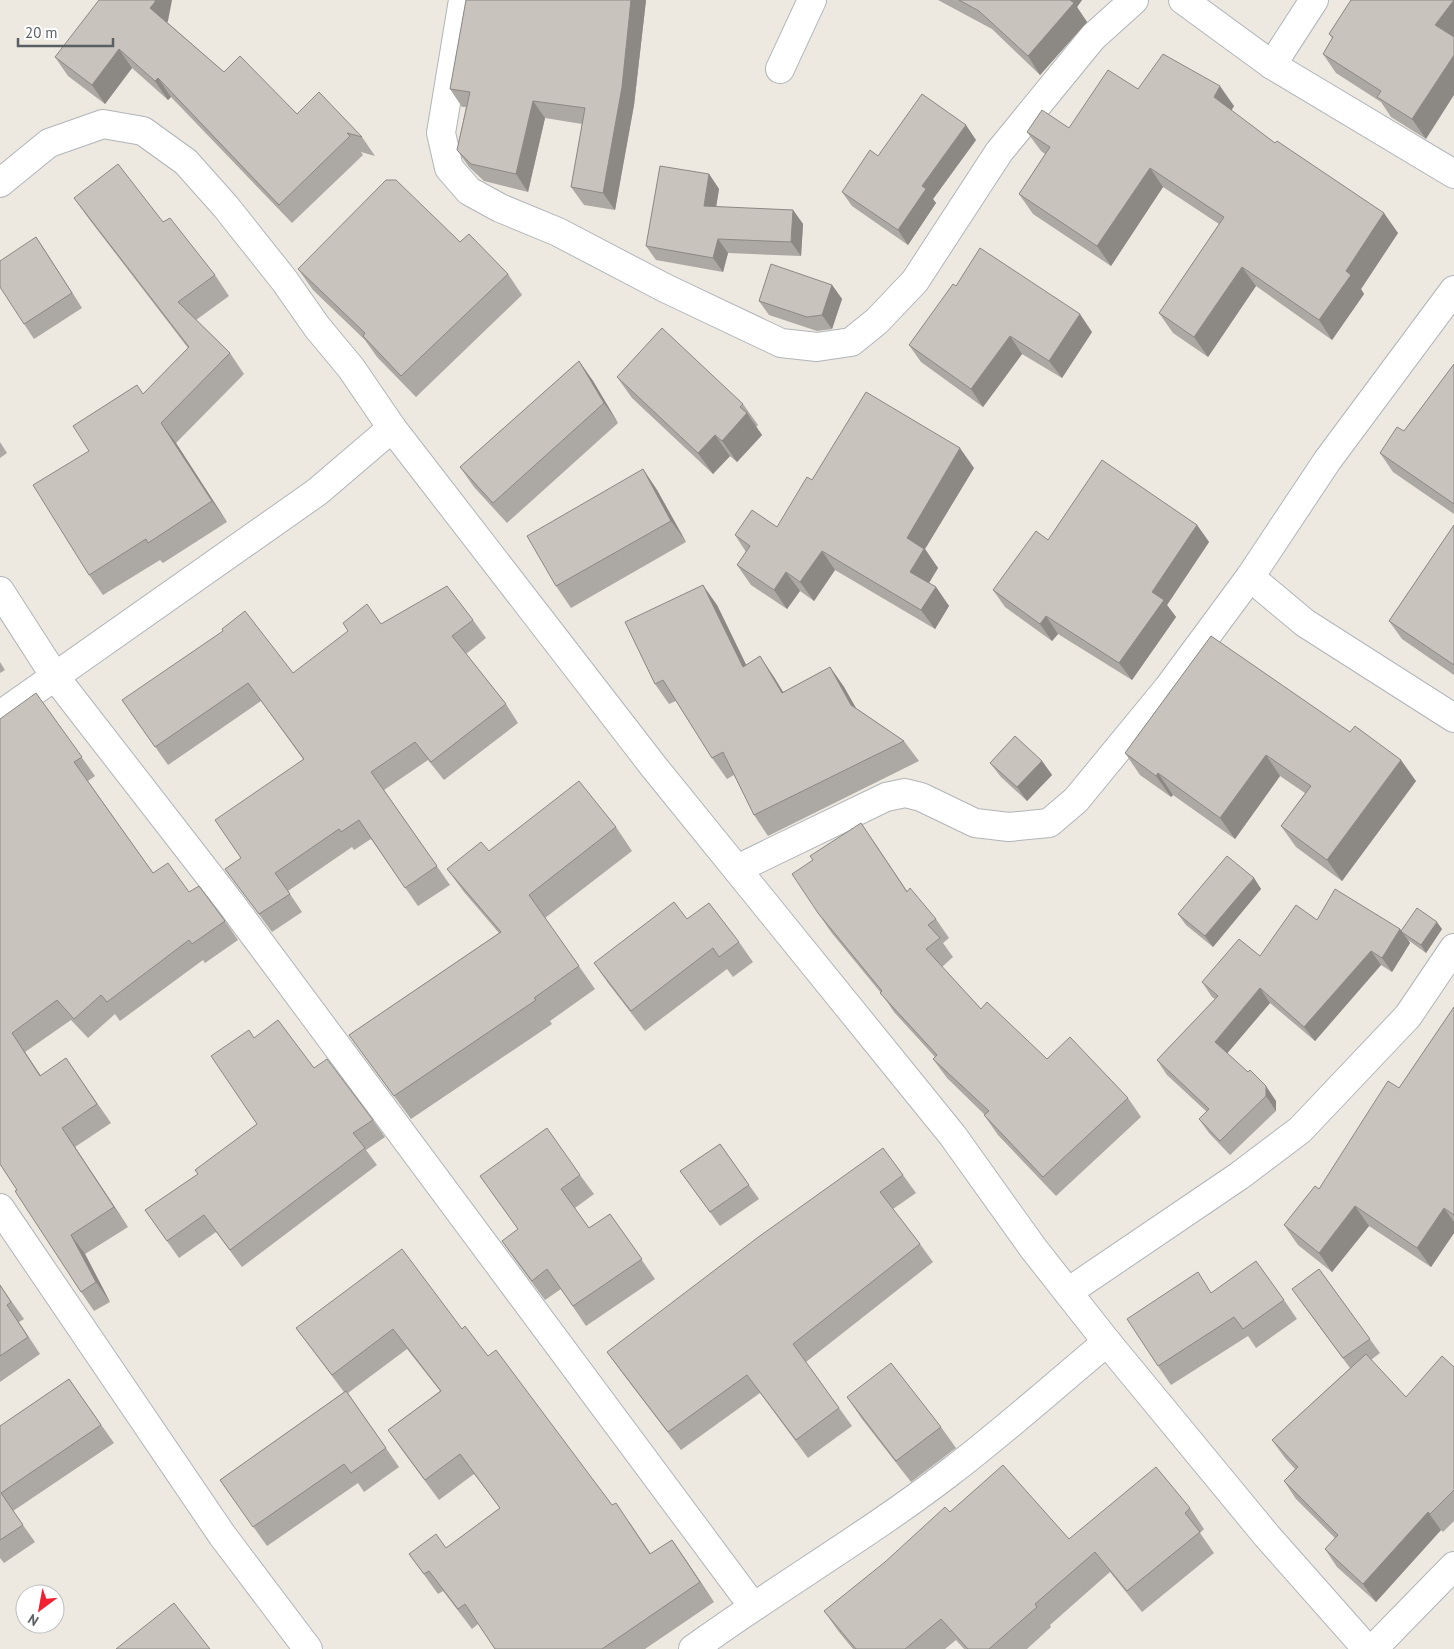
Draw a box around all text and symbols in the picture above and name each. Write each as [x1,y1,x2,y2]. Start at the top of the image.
scale bar [18,15,112,47]
text: 20 m [25,23,58,42]
north arrow [15,1584,65,1634]
text: N [24,1610,42,1630]

